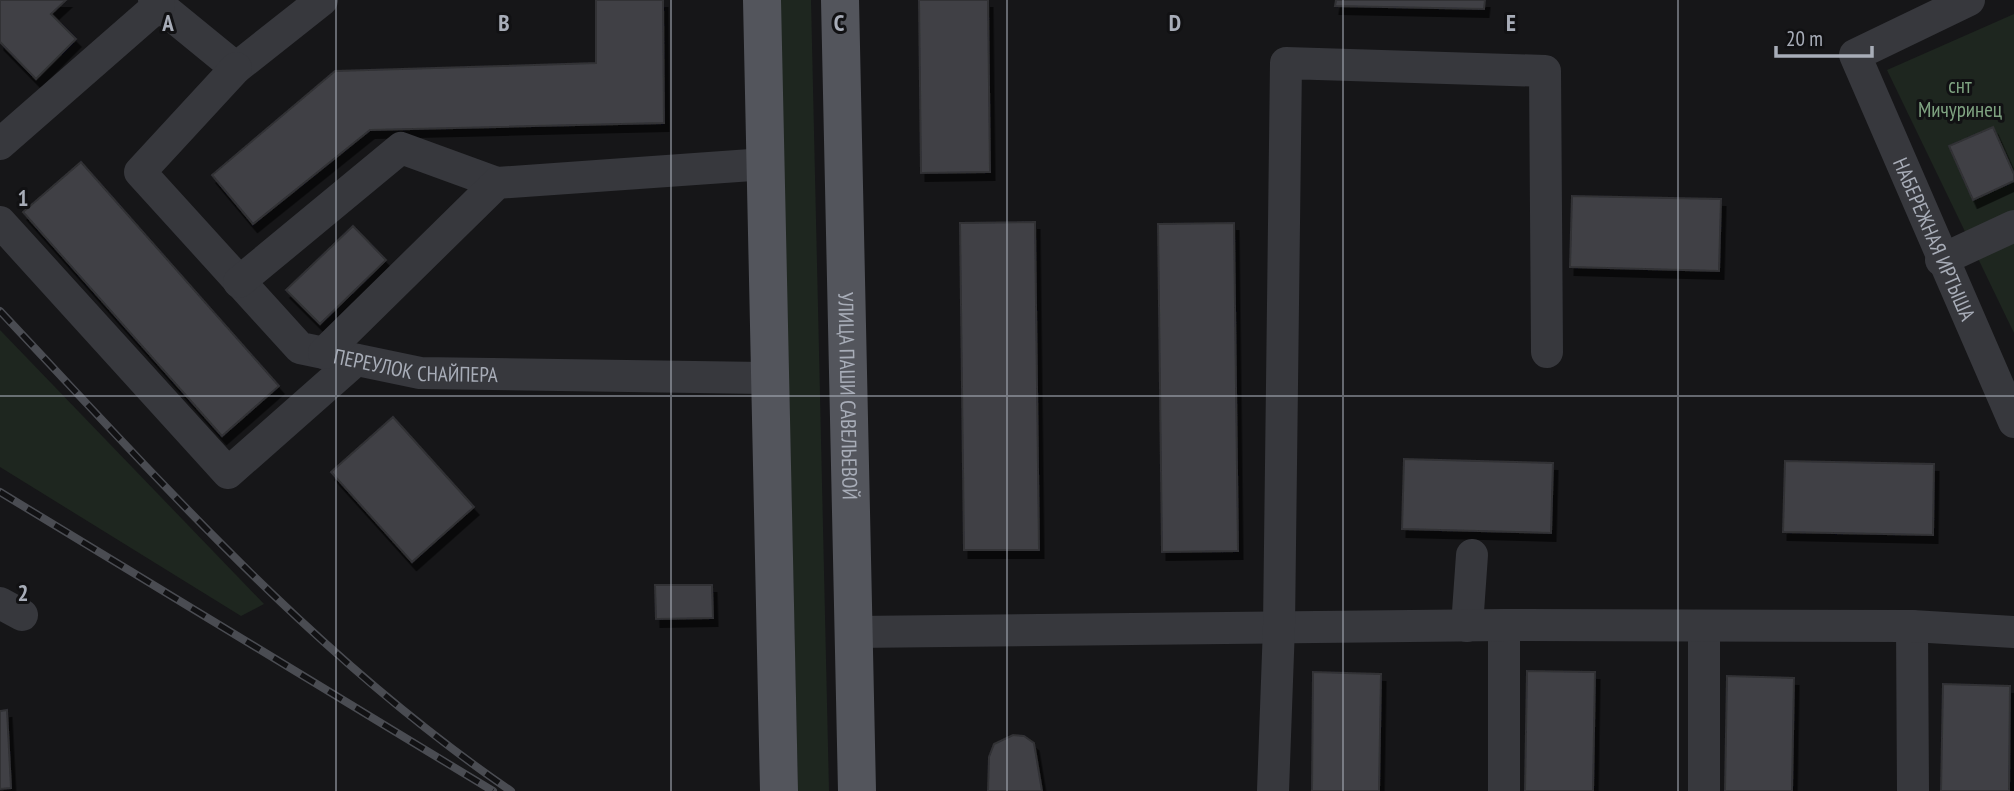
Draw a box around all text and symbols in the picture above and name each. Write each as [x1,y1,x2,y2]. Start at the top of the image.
text: A [161,8,174,37]
text: B [498,8,510,37]
text: C [834,8,845,37]
text: D [1169,8,1181,37]
text: E [1506,8,1516,37]
scale bar [1776,14,1872,58]
text: 20 m [1786,25,1823,52]
park label: снт Мичуринец [1918,72,2002,123]
street label: НАБЕРЕЖНАЯ ИРТЫША [1888,153,1982,325]
text: 1 [18,183,29,212]
street label: УЛИЦА ПАШИ САВЕЛЬЕВОЙ [833,292,864,500]
street label: ПЕРЕУЛОК СНАЙПЕРА [331,342,498,388]
text: 2 [18,578,29,607]

